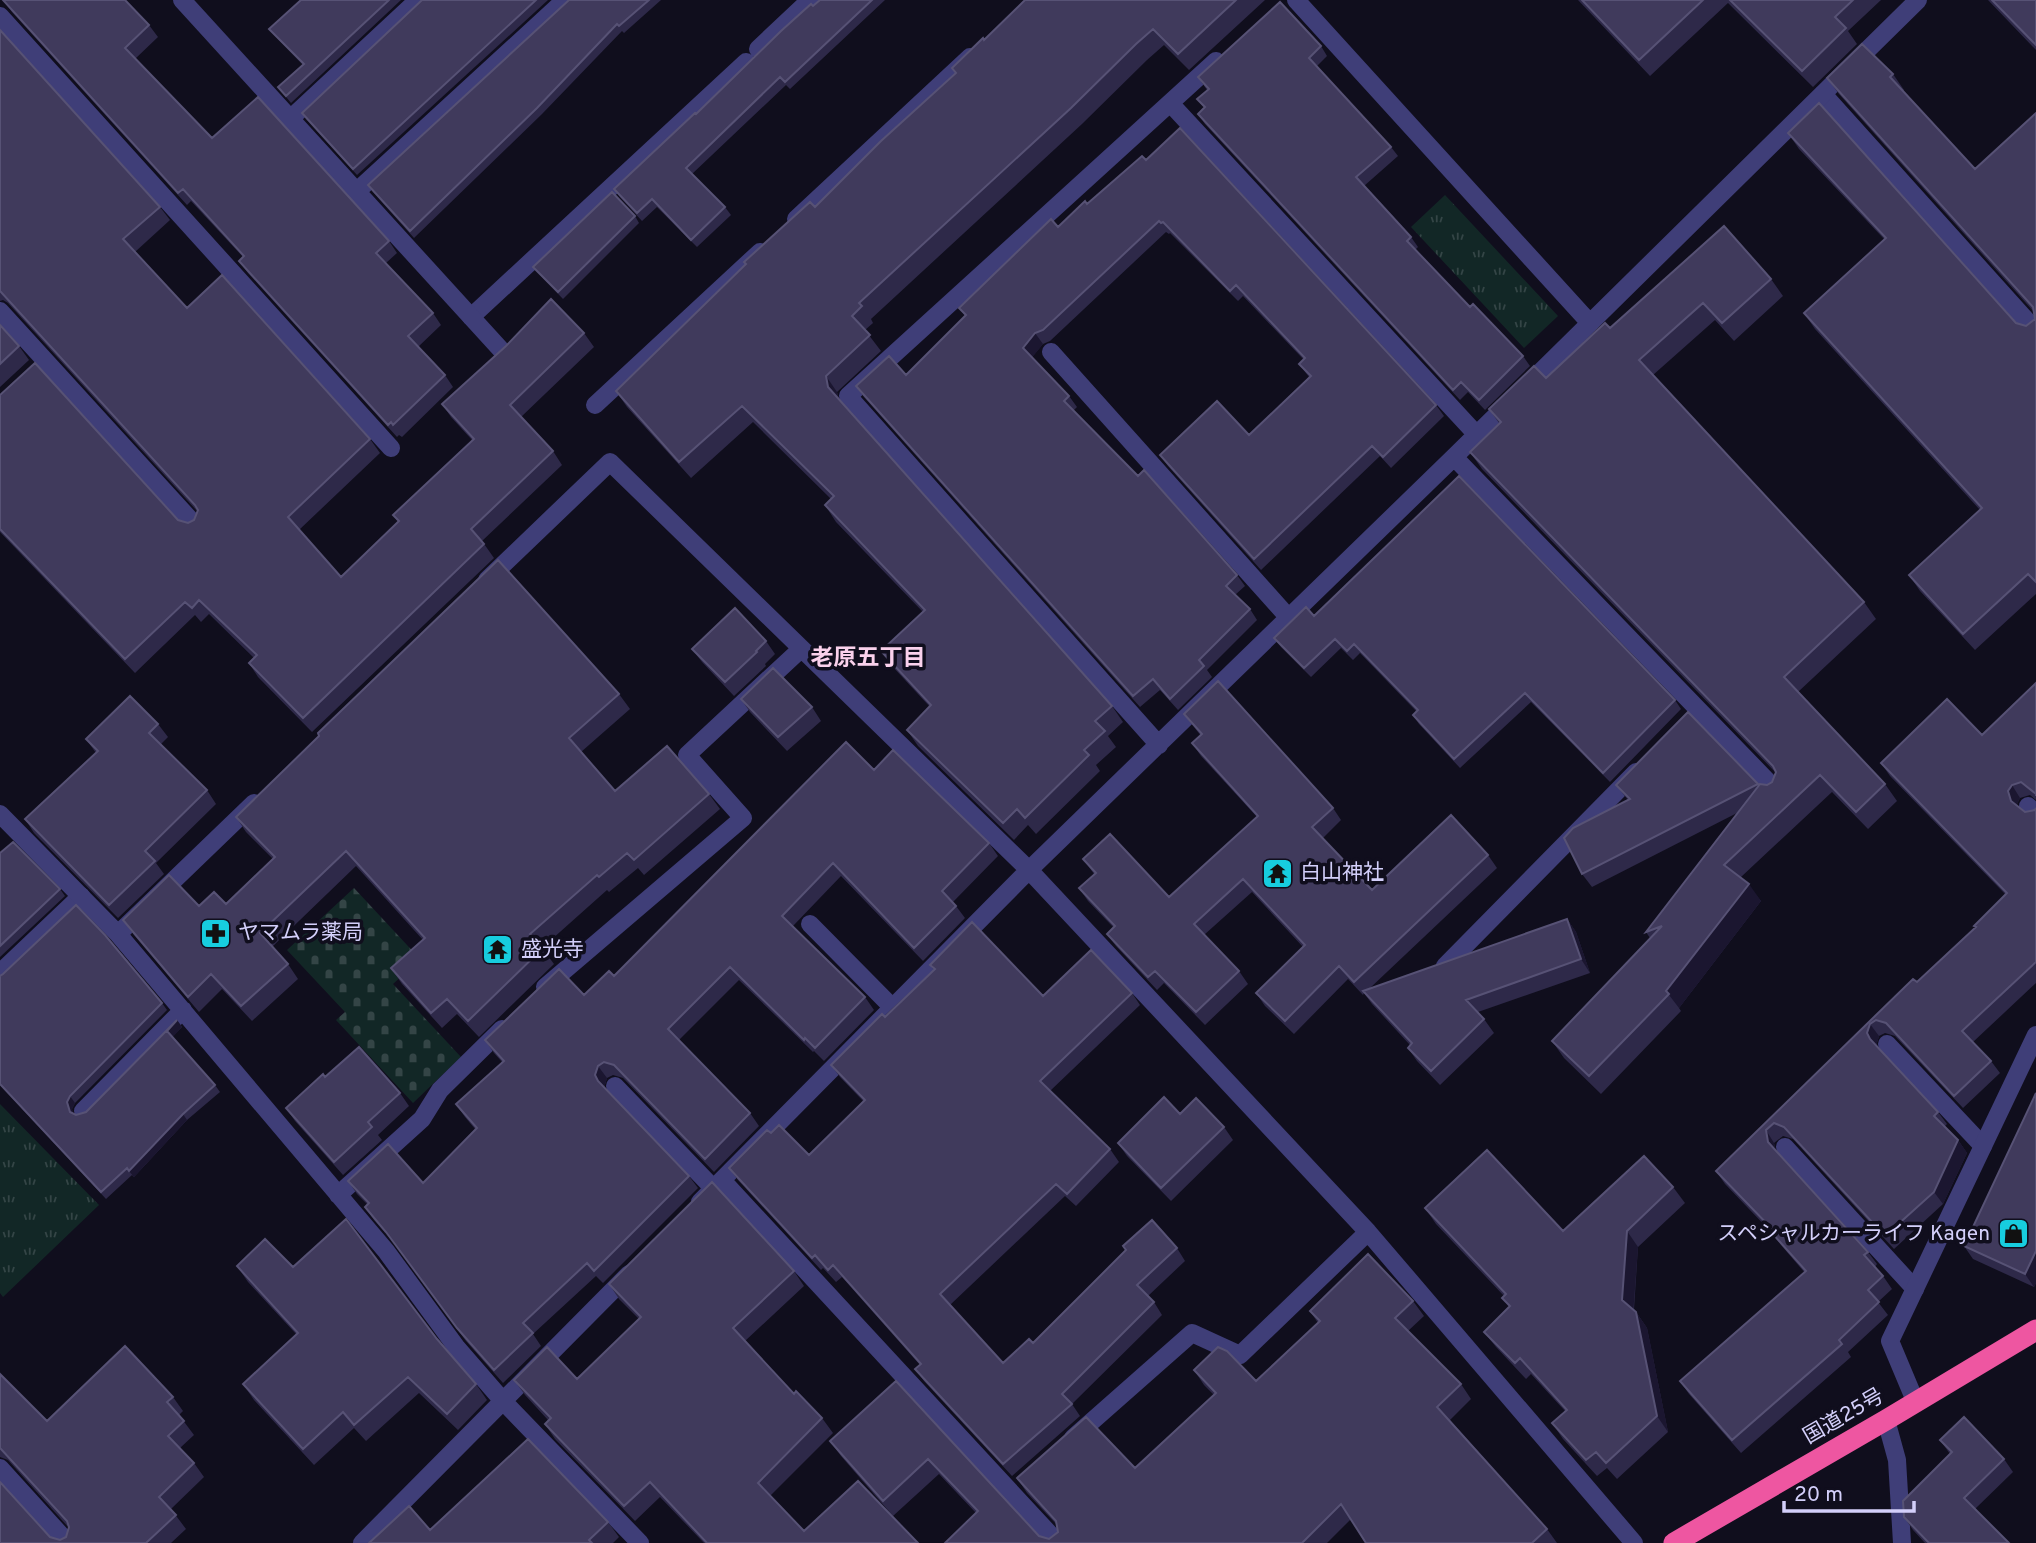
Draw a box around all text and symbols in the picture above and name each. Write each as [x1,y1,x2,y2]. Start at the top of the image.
district label: 老原五丁目 [811,645,926,674]
temple icon: 白山神社 [1260,856,1294,890]
place label: 白山神社 [1300,860,1384,887]
pharmacy icon: ヤマムラ薬局 [198,916,232,950]
place label: ヤマムラ薬局 [238,920,363,947]
temple icon: 盛光寺 [481,933,515,967]
place label: 盛光寺 [521,937,584,964]
shop icon: スペシャルカーライフ Kagen [1996,1217,2030,1251]
place label: スペシャルカーライフ Kagen [1717,1221,1990,1248]
street label: 国道25号 [1799,1383,1889,1451]
scale bar [1784,1470,1913,1514]
text: 20 m [1794,1482,1843,1509]

